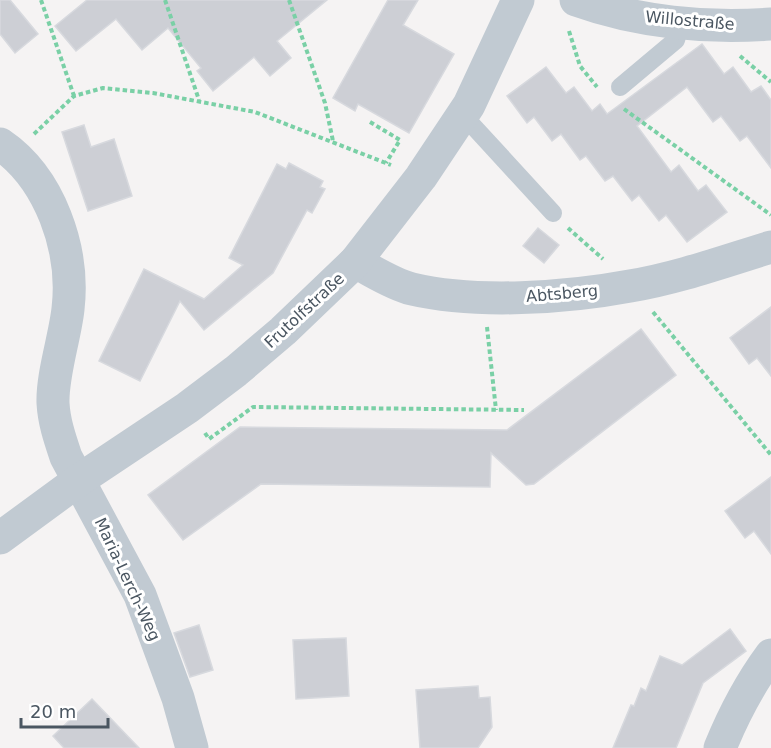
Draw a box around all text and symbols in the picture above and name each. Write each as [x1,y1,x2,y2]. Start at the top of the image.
street label: Willostraße [645,7,735,34]
street label: Frutolfstraße [261,269,348,352]
street label: Abtsberg [525,281,599,306]
street label: Maria-Lerch-Weg [91,515,164,644]
scale bar [21,691,108,729]
text: 20 m [30,701,76,722]

